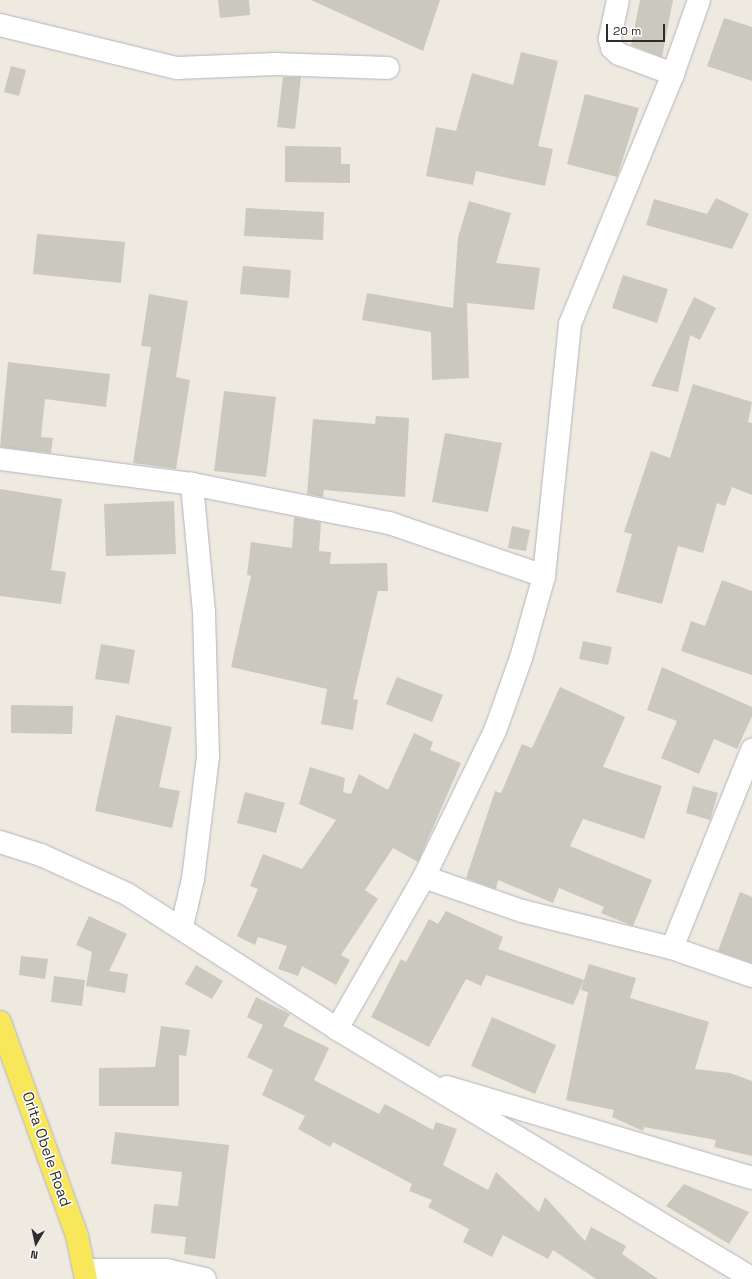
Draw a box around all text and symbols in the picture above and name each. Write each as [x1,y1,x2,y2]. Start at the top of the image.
scale bar [608,16,667,42]
text: 20 m [613,23,641,39]
street label: Orita Obele Road [19,1089,75,1209]
north arrow [16,1223,56,1263]
text: N [29,1247,39,1262]

